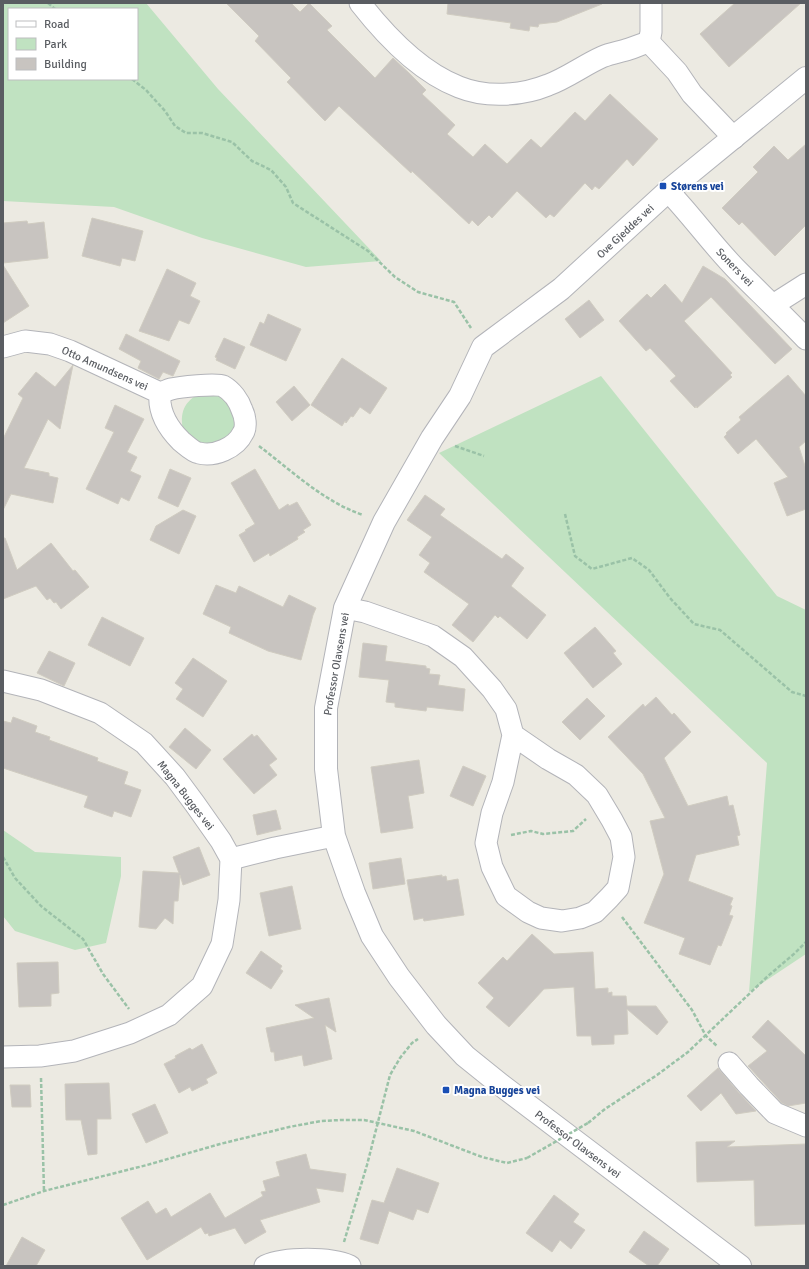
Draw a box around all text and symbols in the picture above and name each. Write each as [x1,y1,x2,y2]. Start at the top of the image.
legend [8,8,138,80]
text: Road [44,17,70,32]
text: Park [44,37,67,52]
text: Building [44,57,87,72]
place label: Størens vei [671,180,724,193]
marker: Størens vei [658,181,668,191]
street label: Ove Gjeddes vei [594,202,657,261]
street label: Soners vei [713,246,756,289]
street label: Otto Amundsens vei [60,344,150,393]
street label: Professor Olavsens vei [321,612,352,717]
street label: Magna Bugges vei [154,758,217,833]
place label: Magna Bugges vei [454,1084,540,1097]
marker: Magna Bugges vei [441,1085,451,1095]
street label: Professor Olavsens vei [532,1108,623,1181]

